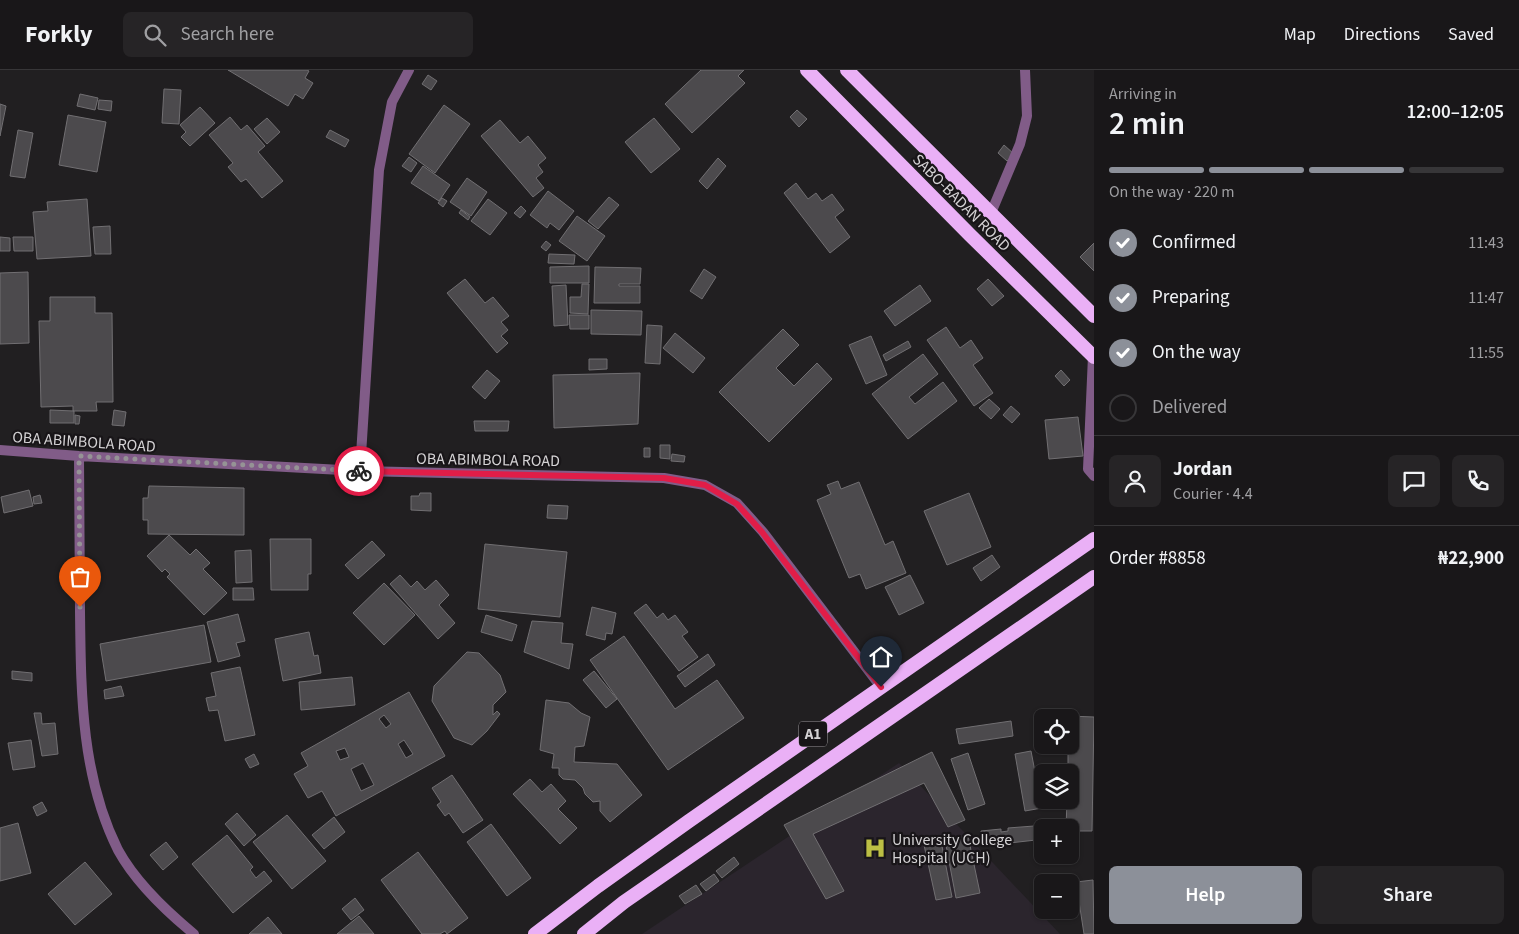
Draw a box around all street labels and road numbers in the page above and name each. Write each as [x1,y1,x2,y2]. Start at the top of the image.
street label: SABO-BADAN ROAD [907,149,1015,257]
street label: OBA ABIMBOLA ROAD [11,426,157,458]
street label: OBA ABIMBOLA ROAD [416,448,560,472]
road number: A1 [799,722,827,746]

